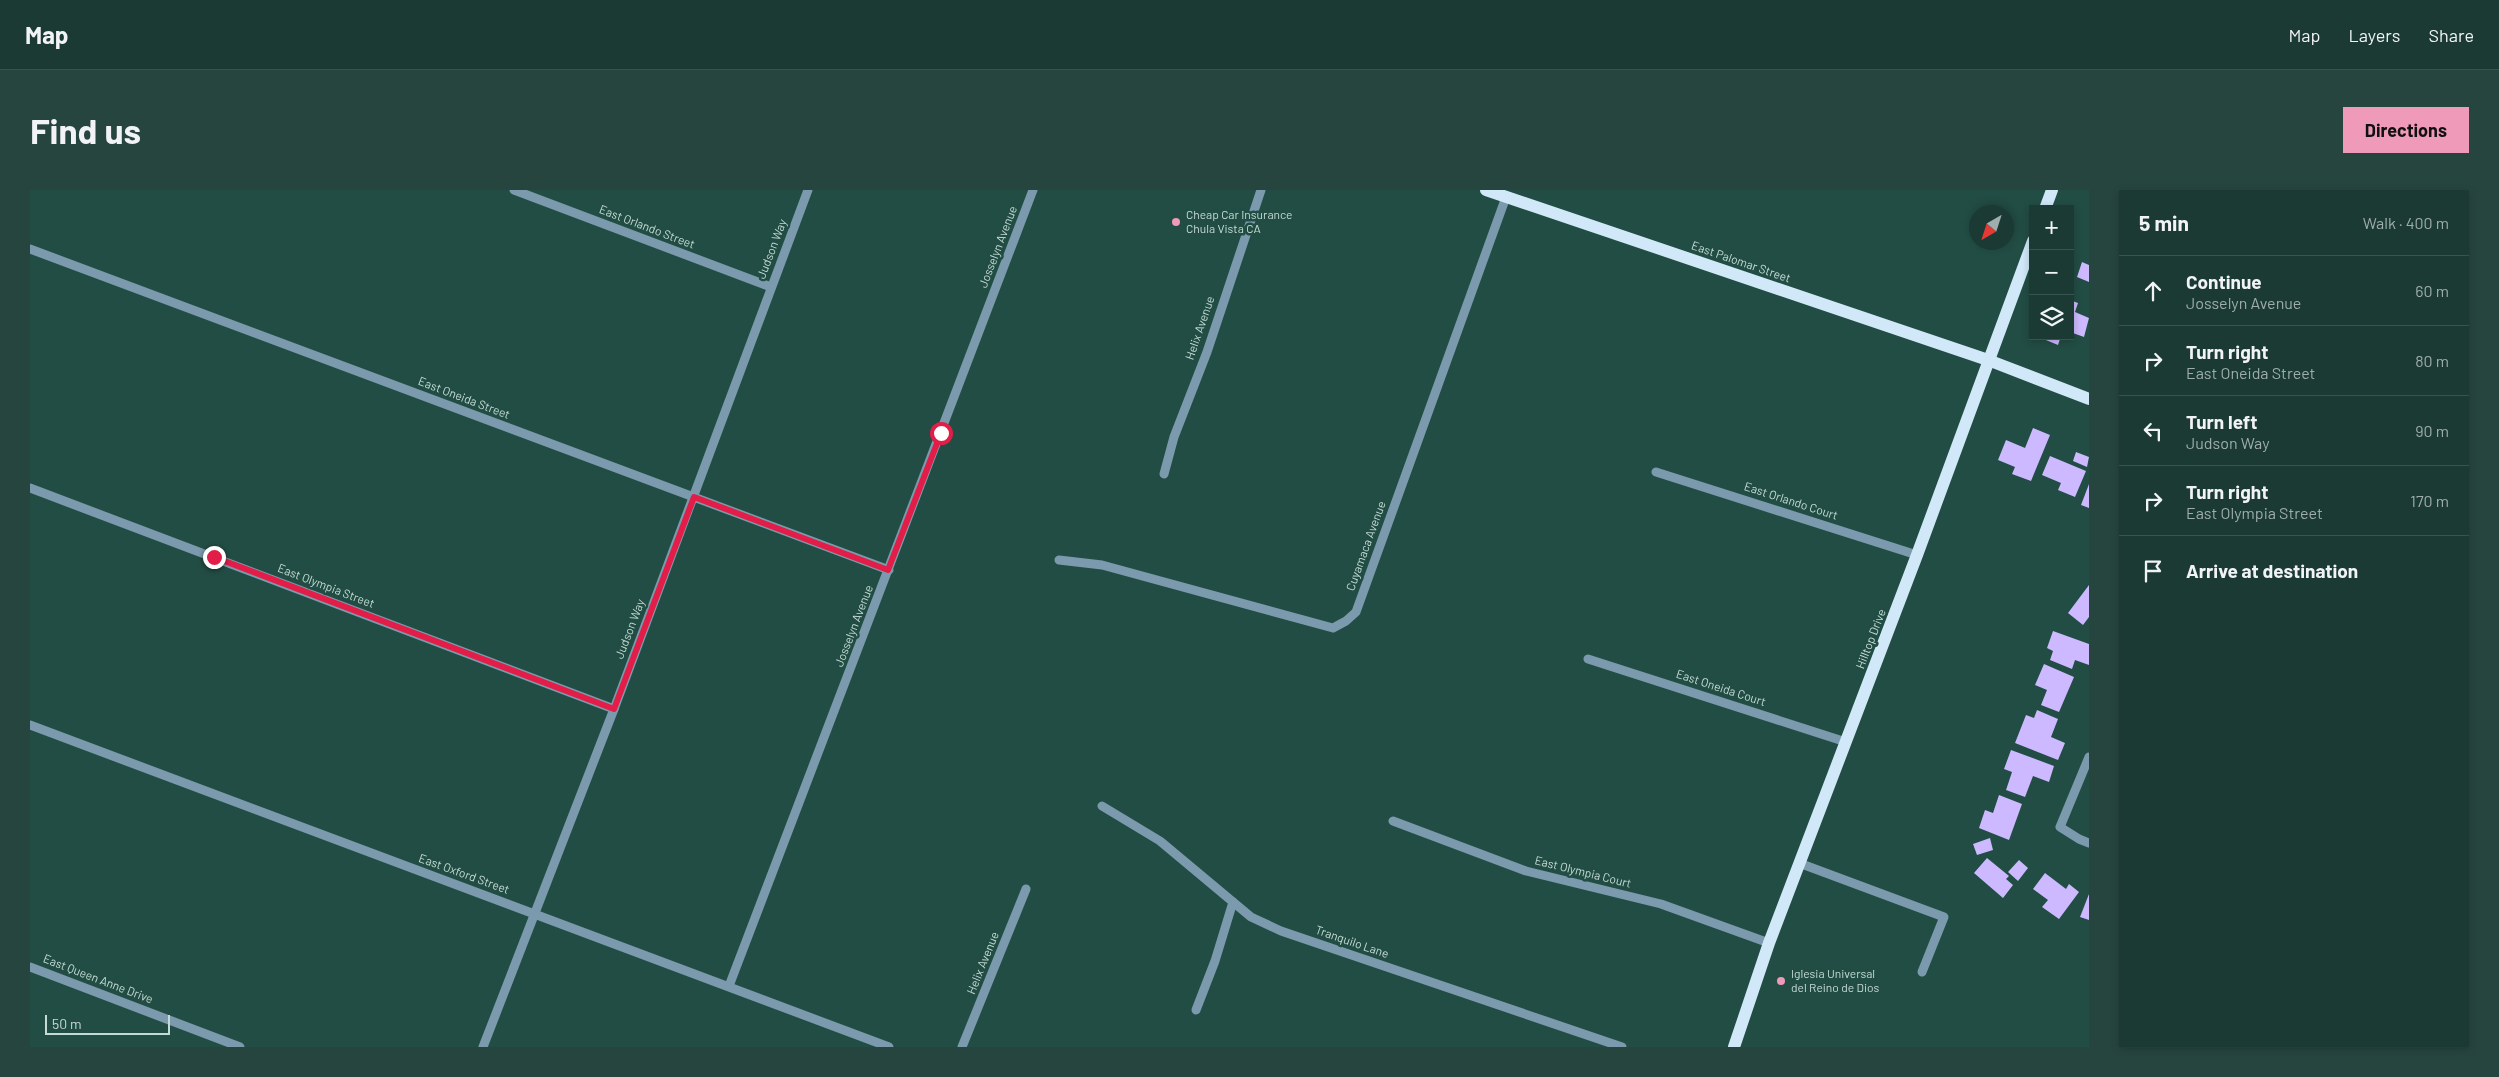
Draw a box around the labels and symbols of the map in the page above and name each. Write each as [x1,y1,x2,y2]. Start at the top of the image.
street label: East Orlando Street [598,201,697,251]
street label: Josselyn Avenue [975,204,1019,290]
north arrow [1969,205,2014,250]
place label: Cheap Car Insurance Chula Vista CA [1186,207,1293,235]
street label: Judson Way [753,216,789,280]
marker: Cheap Car Insurance Chula Vista CA [1170,216,1182,228]
street label: East Palomar Street [1690,238,1793,285]
street label: Helix Avenue [1182,294,1216,361]
street label: East Oneida Street [417,373,512,421]
route start [930,422,953,445]
street label: East Orlando Court [1743,478,1840,522]
street label: Cuyamaca Avenue [1342,499,1388,592]
route end [203,546,226,569]
street label: East Olympia Street [276,560,377,610]
street label: Josselyn Avenue [831,583,875,669]
street label: Judson Way [611,596,647,660]
street label: Hilltop Drive [1852,607,1888,671]
street label: East Oneida Court [1675,666,1768,708]
street label: East Oxford Street [417,850,512,896]
street label: East Olympia Court [1534,852,1633,890]
street label: Tranquilo Lane [1314,922,1391,960]
street label: Helix Avenue [963,929,1001,996]
street label: East Queen Anne Drive [41,951,155,1005]
place label: Iglesia Universal del Reino de Dios [1791,966,1880,994]
marker: Iglesia Universal del Reino de Dios [1775,975,1787,987]
scale bar [45,1012,170,1035]

